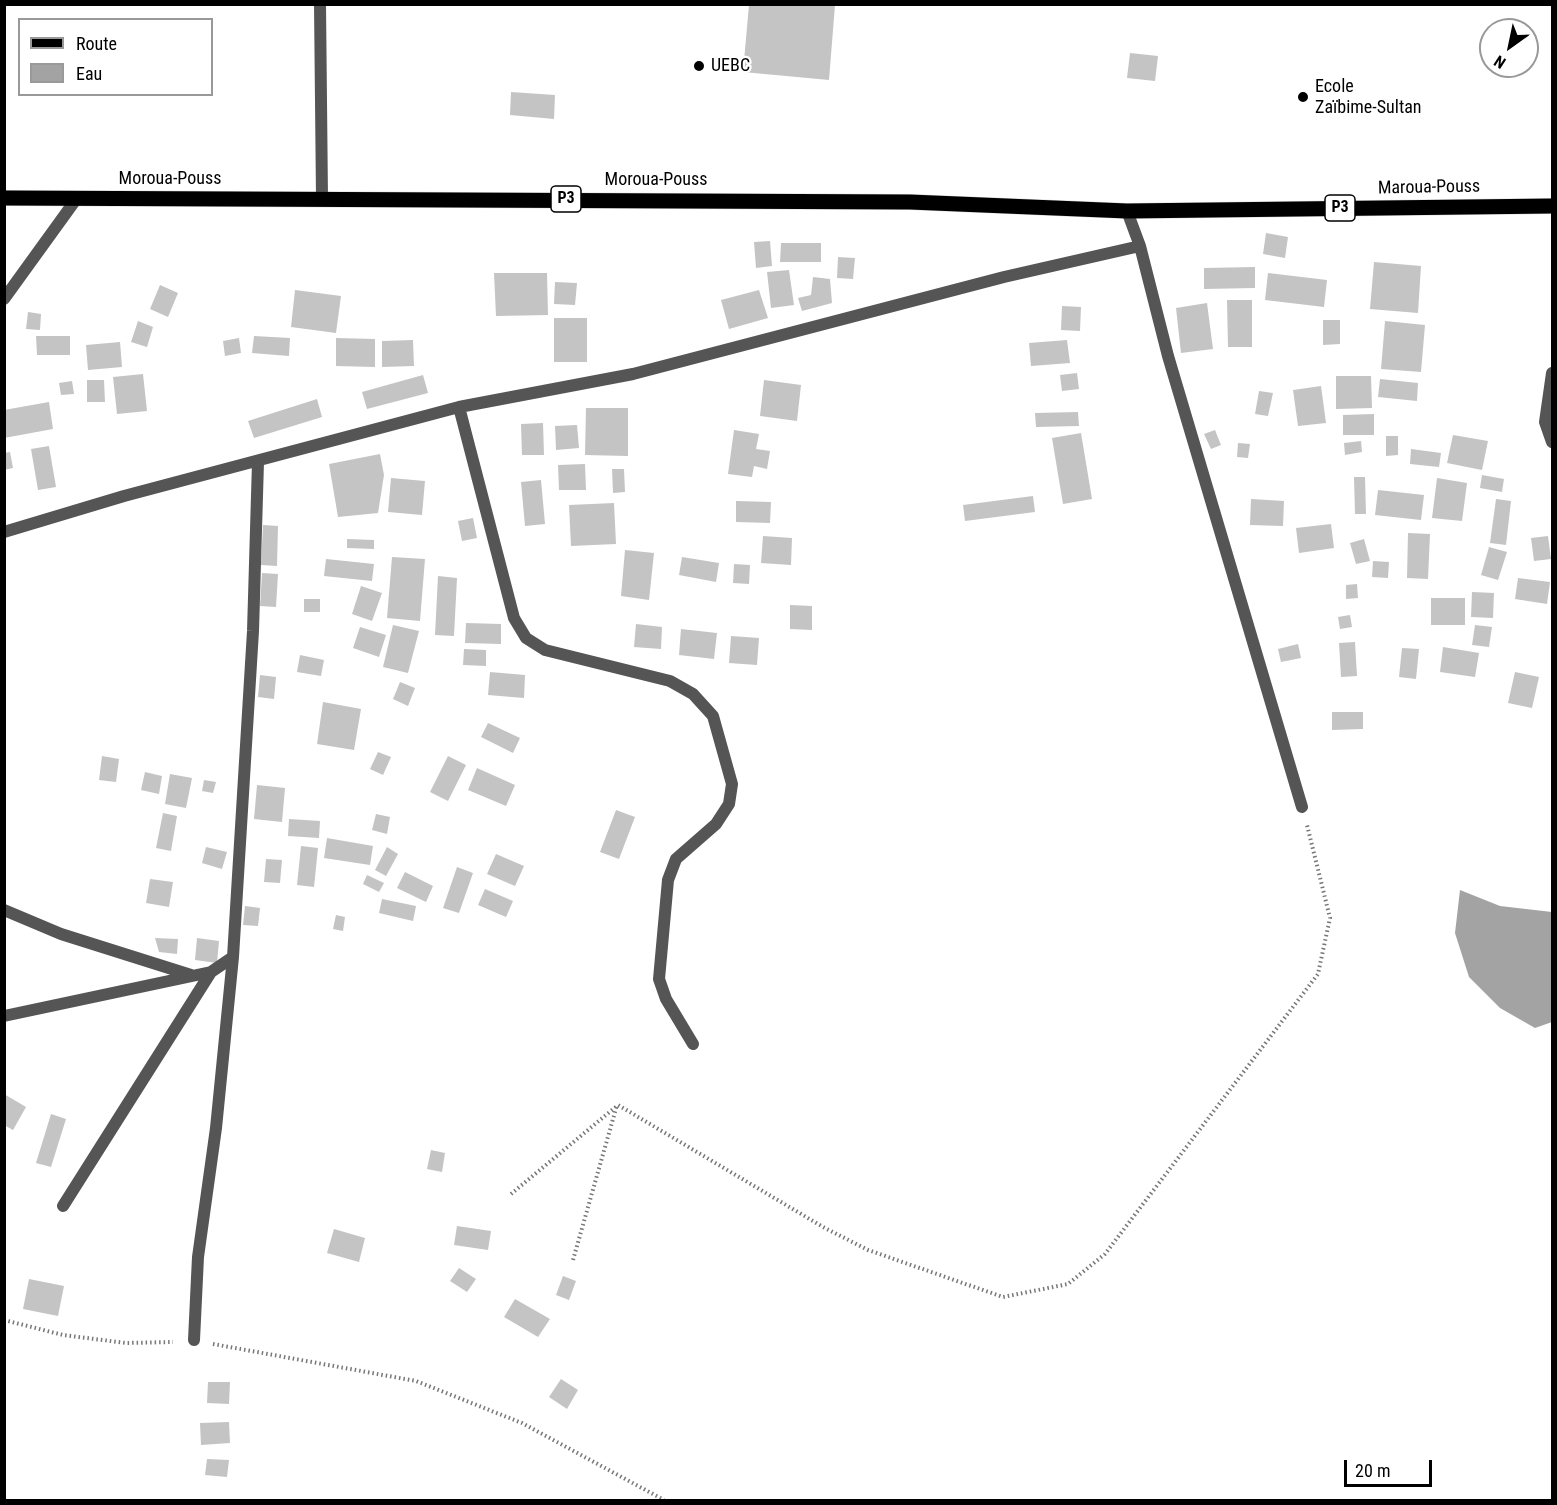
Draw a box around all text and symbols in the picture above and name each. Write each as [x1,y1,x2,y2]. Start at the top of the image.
legend [18,18,213,96]
north arrow [1479,18,1539,78]
text: Route [76,33,117,54]
text: N [1491,51,1509,72]
place label: UEBC [711,55,750,77]
marker: UEBC [692,59,706,73]
text: Eau [76,63,102,84]
place label: Ecole Zaïbime-Sultan [1315,76,1422,118]
marker: Ecole Zaïbime-Sultan [1296,90,1310,104]
street label: Moroua-Pouss [119,168,221,190]
street label: Moroua-Pouss [605,169,707,191]
street label: Maroua-Pouss [1378,176,1480,200]
road number: P3 [551,186,581,212]
road number: P3 [1325,195,1355,221]
scale bar [1347,1448,1436,1486]
text: 20 m [1355,1460,1390,1481]

